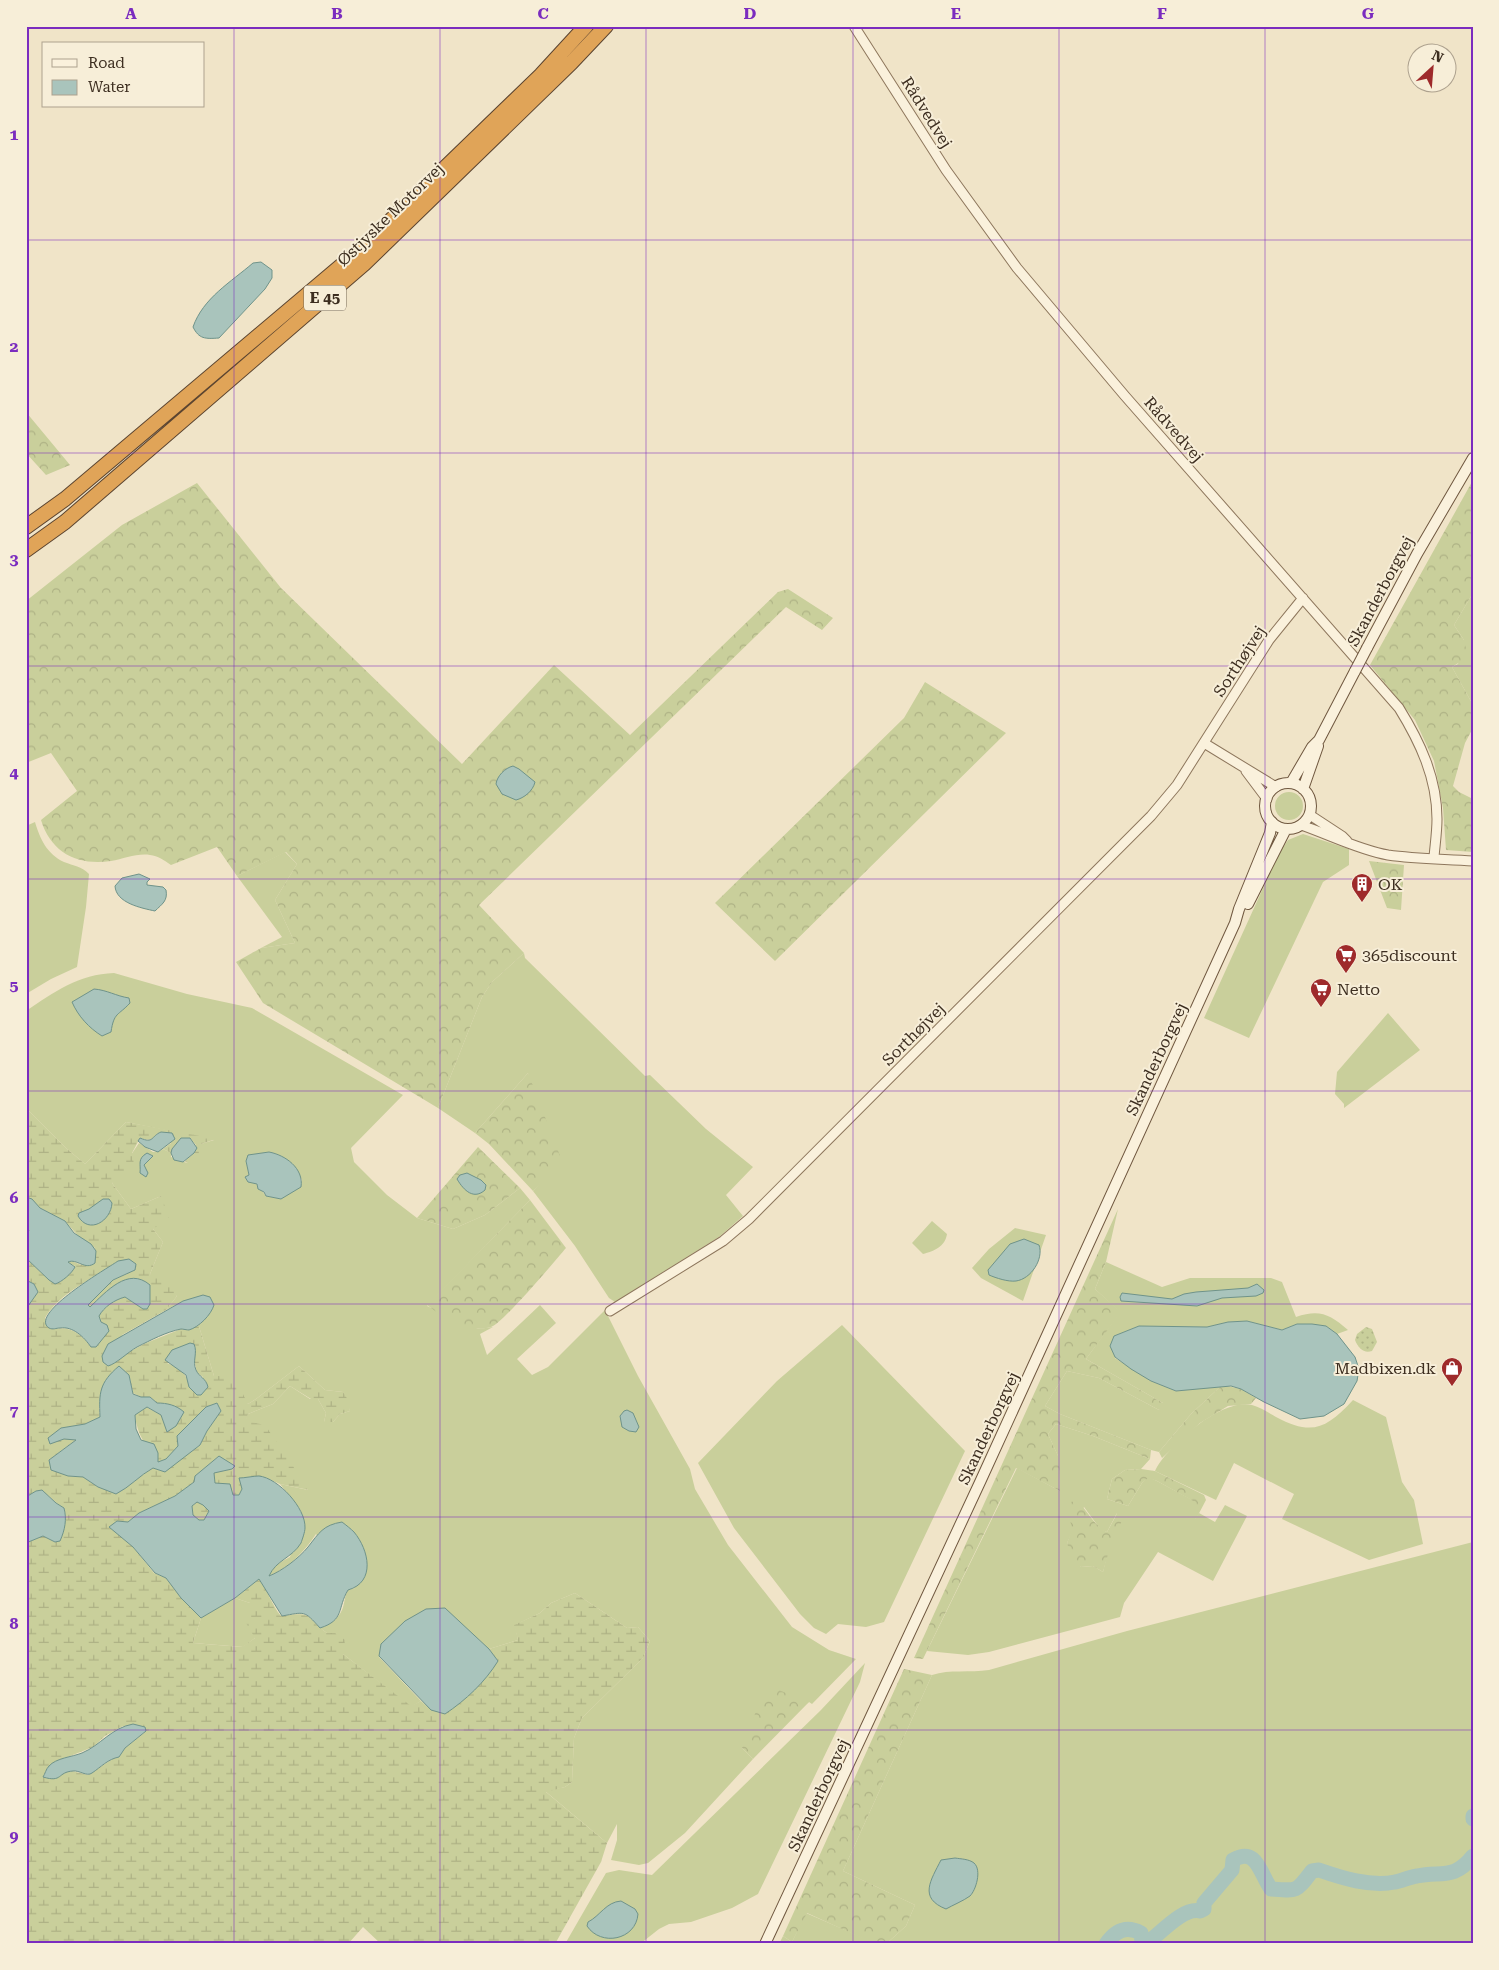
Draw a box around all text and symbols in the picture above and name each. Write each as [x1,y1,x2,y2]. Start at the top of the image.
text: A [125,4,137,23]
text: B [331,4,343,23]
text: C [537,4,549,23]
text: D [744,4,757,23]
text: E [951,4,961,23]
text: F [1157,4,1167,23]
text: G [1362,4,1375,23]
legend [42,42,205,108]
north arrow [1406,42,1456,92]
text: N [1429,47,1446,66]
text: Road [88,54,125,72]
street label: Rådvedvej [897,73,956,151]
text: Water [88,78,130,96]
text: 1 [10,125,19,144]
street label: Østjyske Motorvej [333,159,447,270]
road number: E 45 [304,286,346,310]
text: 2 [10,337,19,356]
street label: Rådvedvej [1140,393,1207,466]
street label: Skanderborgvej [1343,533,1418,650]
text: 3 [10,550,19,569]
street label: Sorthøjvej [1209,622,1269,700]
text: 4 [10,763,19,782]
building icon: OK [1350,872,1374,903]
place label: OK [1378,875,1403,894]
supermarket icon: 365discount [1334,943,1358,974]
place label: 365discount [1362,946,1457,965]
text: 5 [10,976,19,995]
supermarket icon: Netto [1309,977,1333,1008]
place label: Netto [1337,980,1380,999]
street label: Sorthøjvej [878,999,949,1070]
street label: Skanderborgvej [1122,1000,1191,1119]
text: 6 [10,1188,19,1207]
shop icon: Madbixen.dk [1440,1356,1464,1387]
place label: Madbixen.dk [1335,1359,1436,1378]
street label: Skanderborgvej [954,1369,1023,1488]
text: 7 [10,1401,19,1420]
text: 8 [10,1614,19,1633]
street label: Skanderborgvej [784,1736,853,1855]
text: 9 [10,1827,19,1846]

